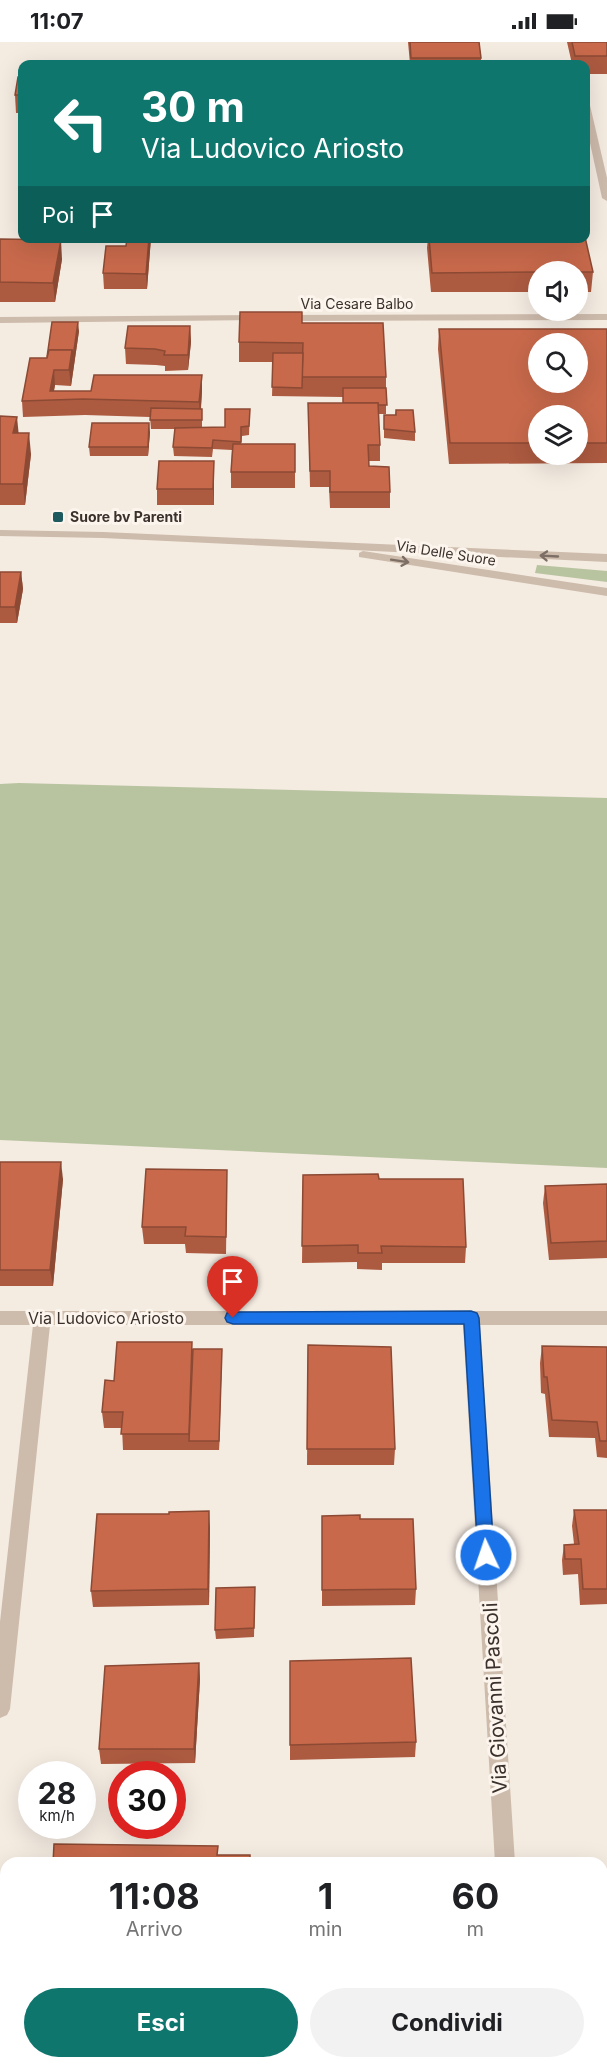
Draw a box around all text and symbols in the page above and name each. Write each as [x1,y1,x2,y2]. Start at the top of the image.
text: 11:07 [30,8,84,34]
text: 30 m [141,81,245,132]
icon: left [42,84,120,162]
text: Via Ludovico Ariosto [141,132,404,165]
icon: arrive [86,198,119,231]
text: Poi [42,202,74,228]
map controls [528,261,588,465]
button: sound [528,261,588,321]
street label: Via Cesare Balbo [300,295,414,312]
button: search [528,333,588,393]
button: layers [528,405,588,465]
place label: Suore bv Parenti [70,508,182,525]
marker: Suore bv Parenti [51,510,65,524]
street label: Via Delle Suore [395,536,497,569]
one-way arrow [539,550,559,561]
one-way arrow [390,555,410,566]
pin [207,1256,258,1318]
icon: arrive [216,1265,249,1298]
street label: Via Ludovico Ariosto [28,1308,184,1328]
position arrow [454,1523,518,1587]
street label: Via Giovanni Pascoli [478,1602,512,1794]
speed limit sign: 30 [108,1761,186,1839]
text: 28 [38,1775,76,1811]
text: km/h [39,1806,75,1825]
text: 11:08 [109,1874,200,1918]
text: 1 [318,1874,333,1918]
text: 60 [452,1874,499,1918]
text: Arrivo [126,1917,183,1941]
text: min [308,1917,343,1941]
text: m [467,1917,484,1941]
button: Esci [24,1988,298,2057]
button: Condividi [310,1988,584,2057]

